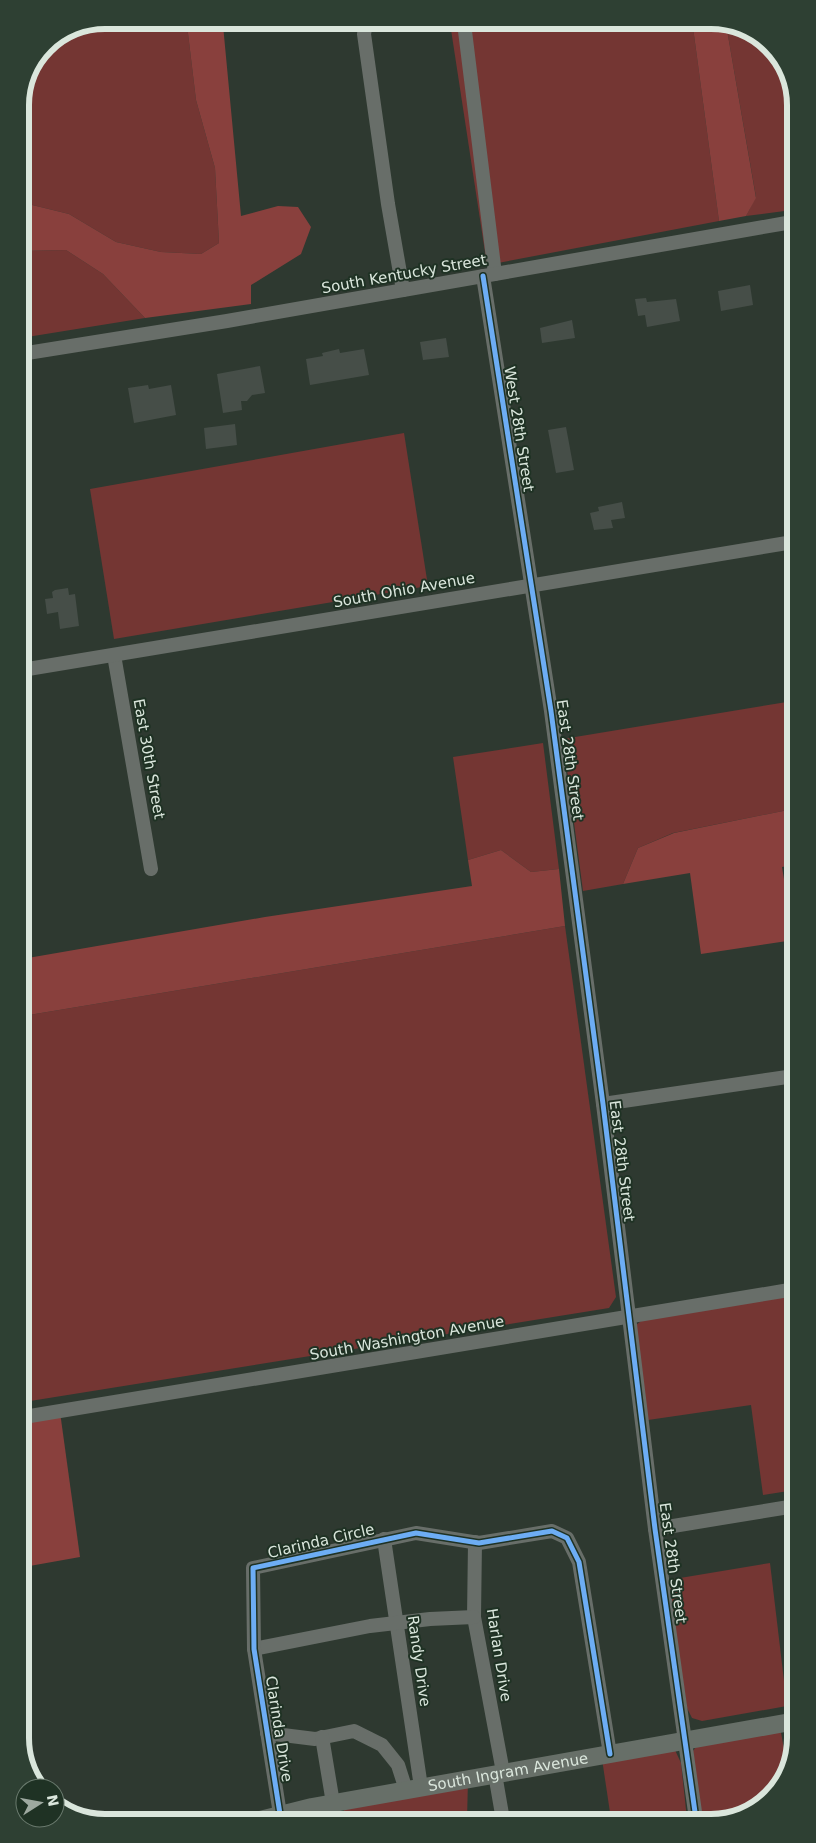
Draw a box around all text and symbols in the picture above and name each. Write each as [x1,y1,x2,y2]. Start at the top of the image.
street label: South Kentucky Street [320,251,488,297]
street label: West 28th Street [500,365,538,493]
street label: South Ohio Avenue [332,569,476,611]
street label: East 30th Street [130,697,168,821]
street label: East 28th Street [553,698,587,822]
street label: East 28th Street [606,1099,638,1223]
street label: South Washington Avenue [308,1312,506,1364]
street label: East 28th Street [656,1501,690,1625]
street label: Clarinda Circle [266,1520,376,1562]
street label: Harlan Drive [483,1607,515,1703]
street label: Randy Drive [404,1614,434,1708]
street label: Clarinda Drive [262,1675,296,1783]
street label: South Ingram Avenue [427,1749,590,1795]
north arrow [15,1778,65,1828]
text: N [44,1793,62,1808]

